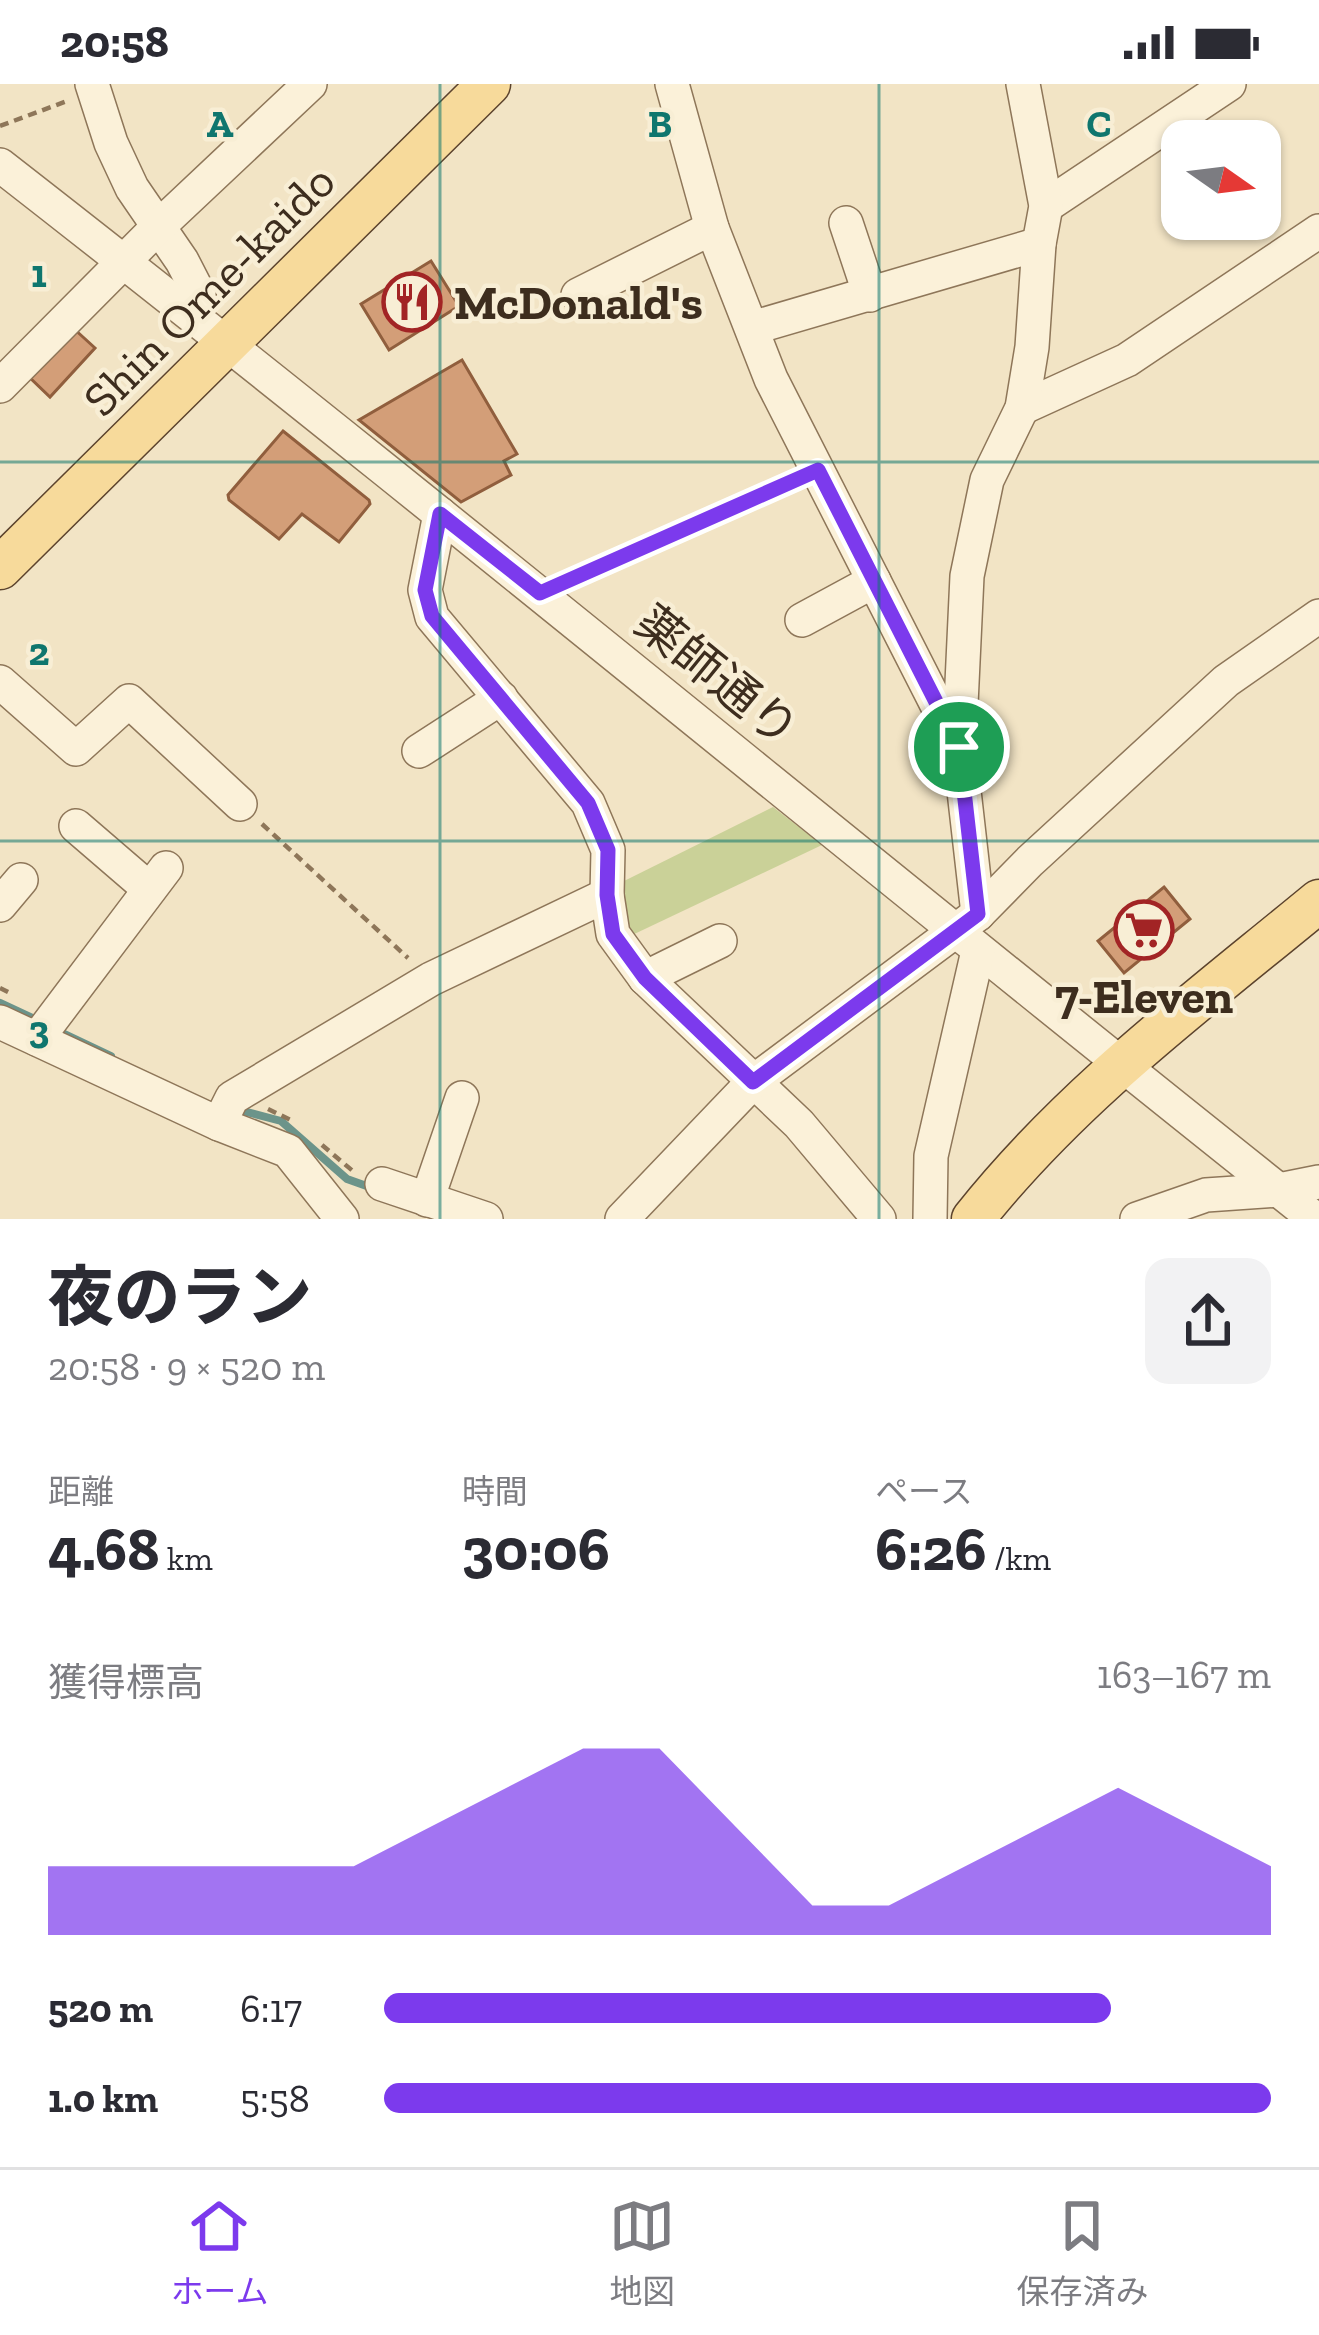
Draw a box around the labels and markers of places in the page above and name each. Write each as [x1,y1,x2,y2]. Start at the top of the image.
restaurant icon: McDonald's [381,271,443,333]
place label: McDonald's [454,274,703,331]
pin [908,696,1010,798]
supermarket icon: 7-Eleven [1113,899,1175,961]
place label: 7-Eleven [1055,968,1233,1025]

